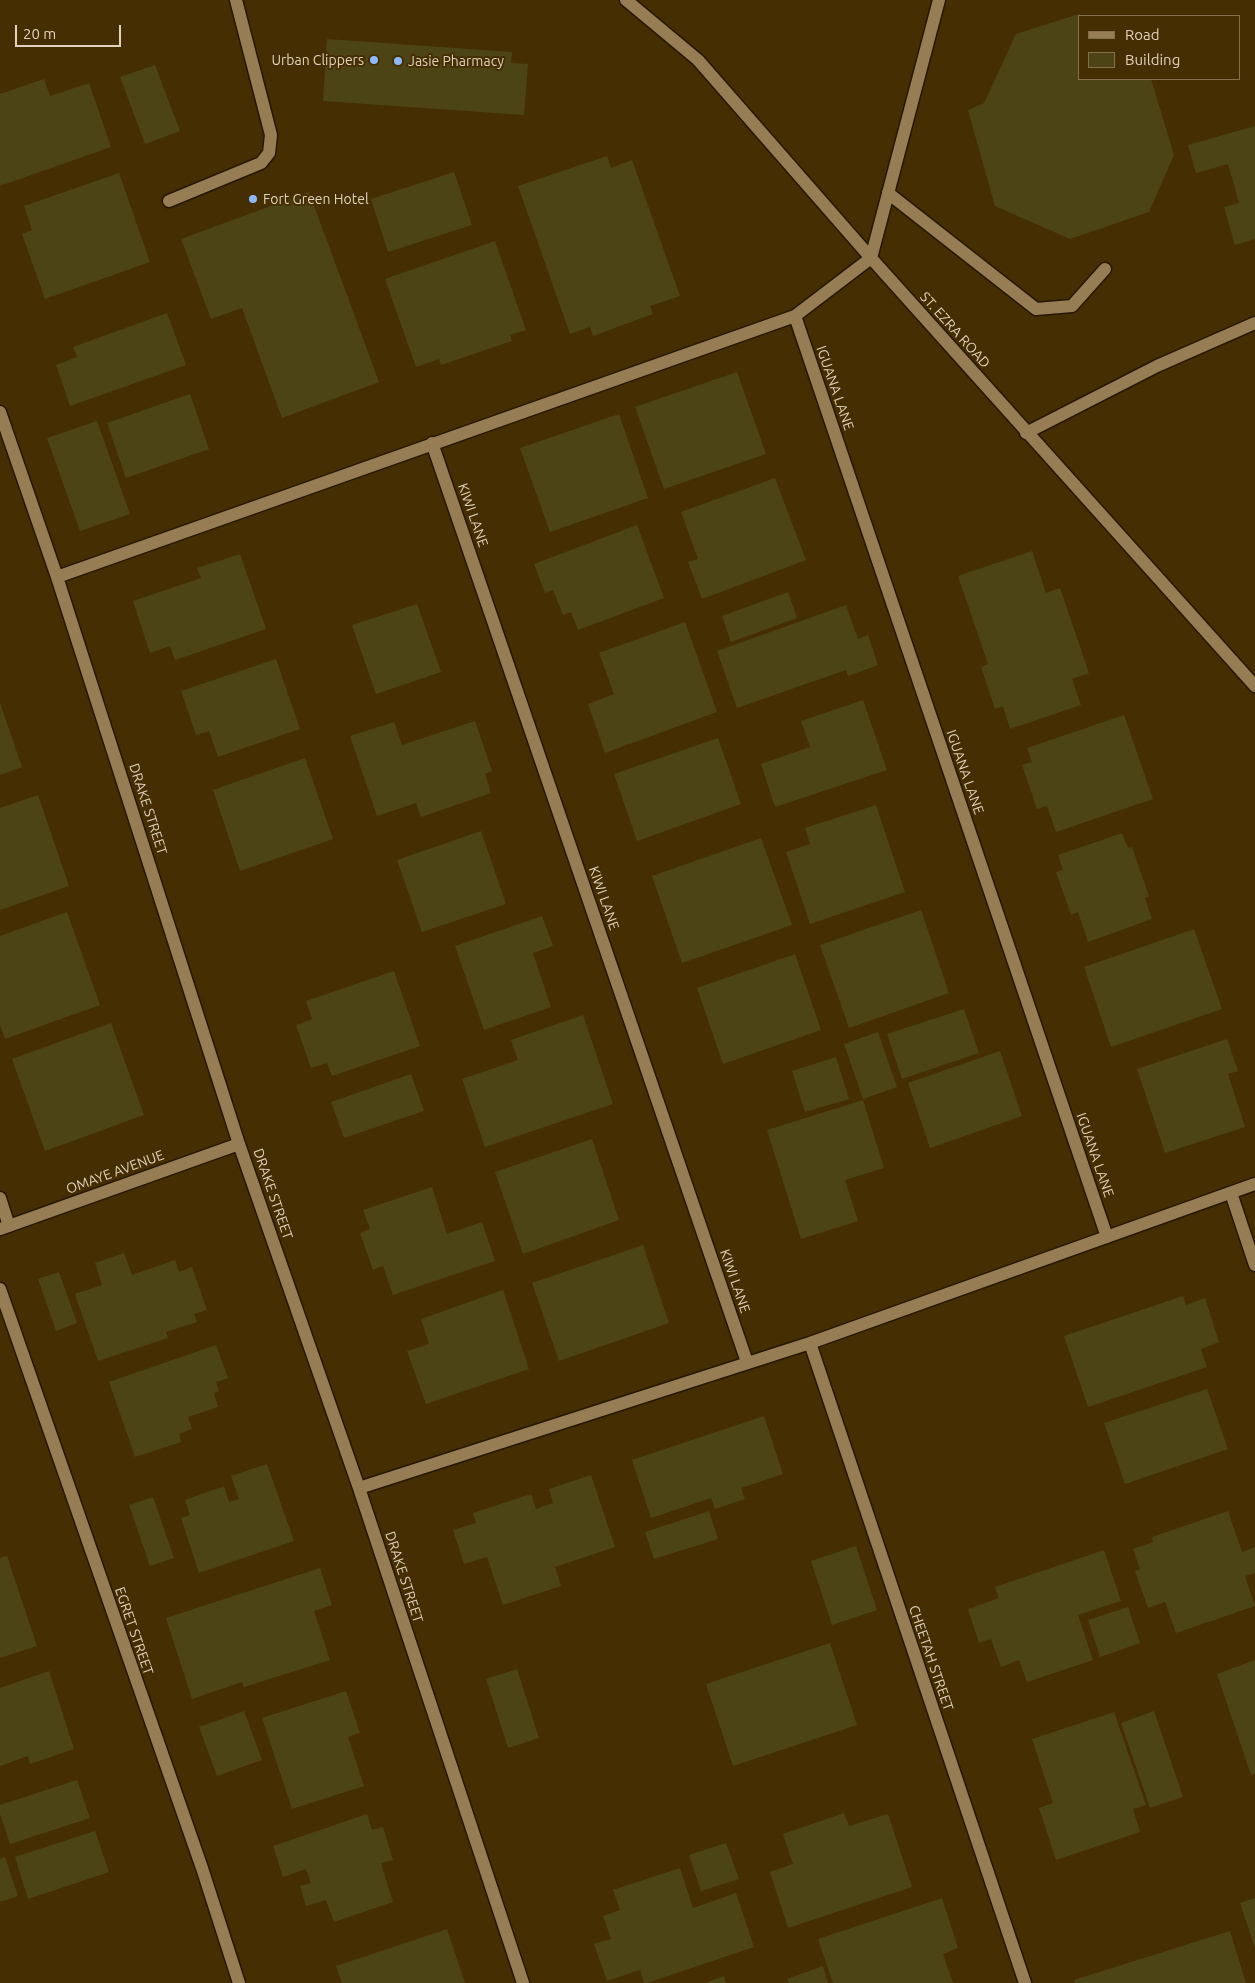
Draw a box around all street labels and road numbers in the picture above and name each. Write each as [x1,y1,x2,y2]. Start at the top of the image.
street label: ST. EZRA ROAD [916,289,994,371]
street label: IGUANA LANE [813,344,857,432]
street label: KIWI LANE [454,481,492,549]
street label: IGUANA LANE [943,728,987,816]
street label: DRAKE STREET [125,761,171,857]
street label: KIWI LANE [585,864,623,932]
street label: IGUANA LANE [1073,1111,1117,1199]
street label: DRAKE STREET [250,1146,296,1242]
street label: OMAYE AVENUE [64,1147,166,1197]
street label: KIWI LANE [716,1247,754,1315]
street label: DRAKE STREET [381,1529,427,1625]
street label: EGRET STREET [111,1585,157,1677]
street label: CHEETAH STREET [905,1603,957,1713]

